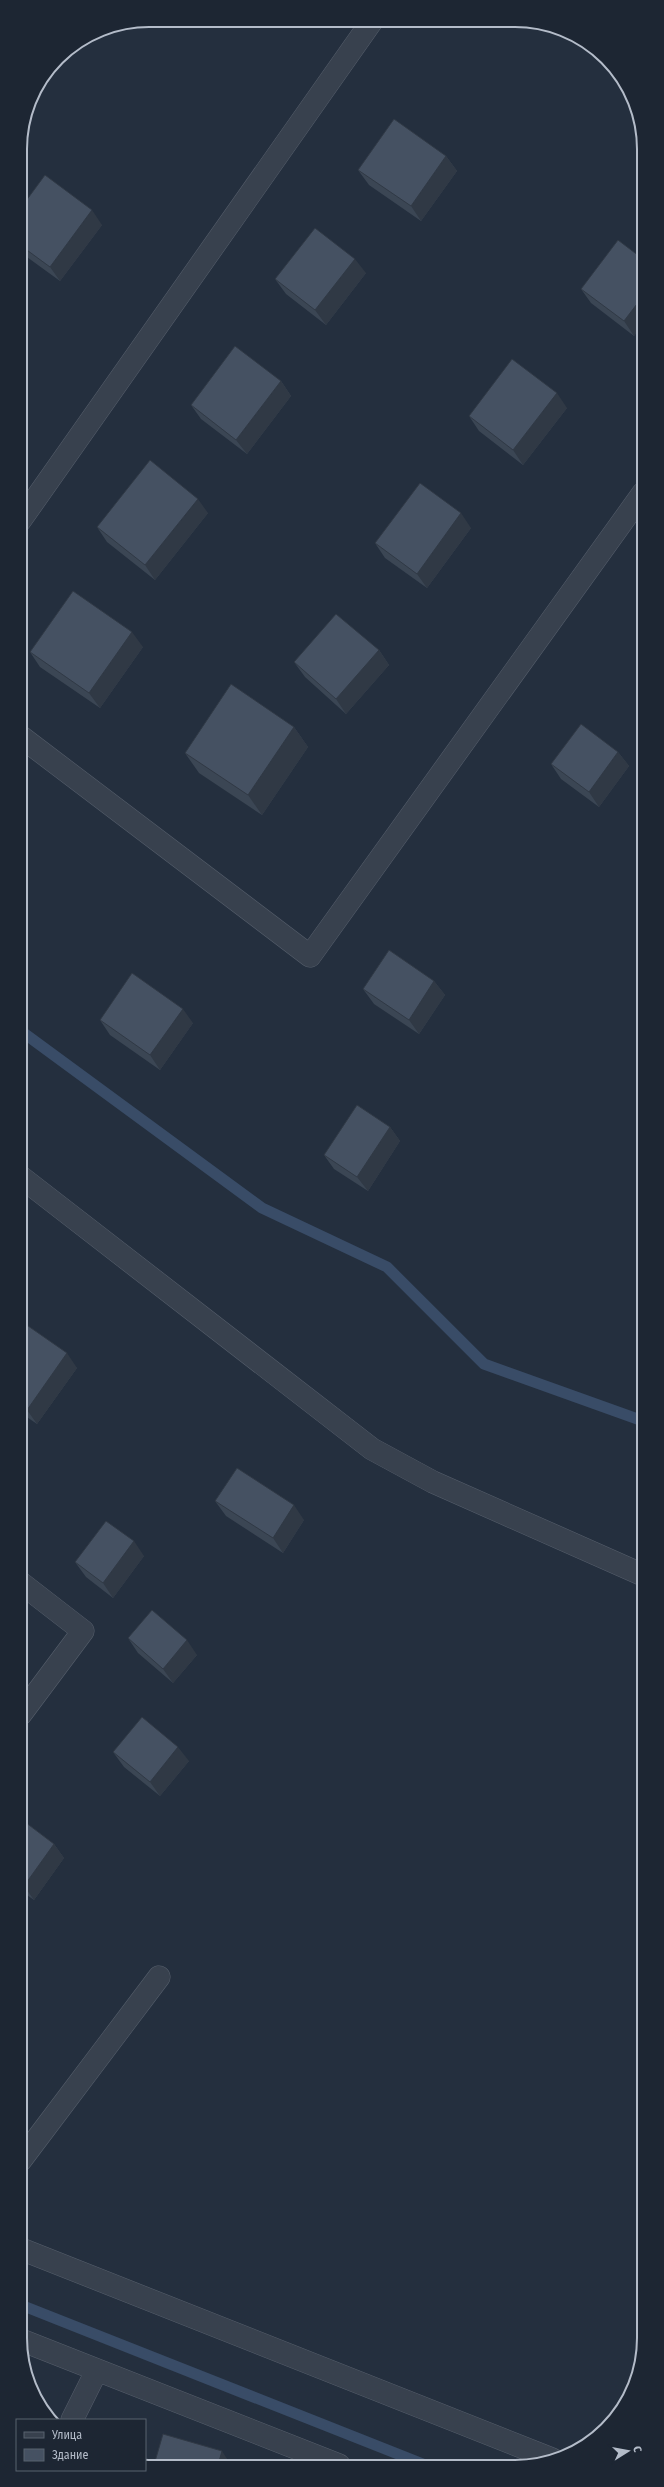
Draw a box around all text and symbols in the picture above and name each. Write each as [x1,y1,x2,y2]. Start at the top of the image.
legend [16,2419,146,2471]
text: Улица [51,2428,82,2442]
north arrow [608,2431,648,2471]
text: С [630,2445,644,2453]
text: Здание [52,2448,88,2462]

